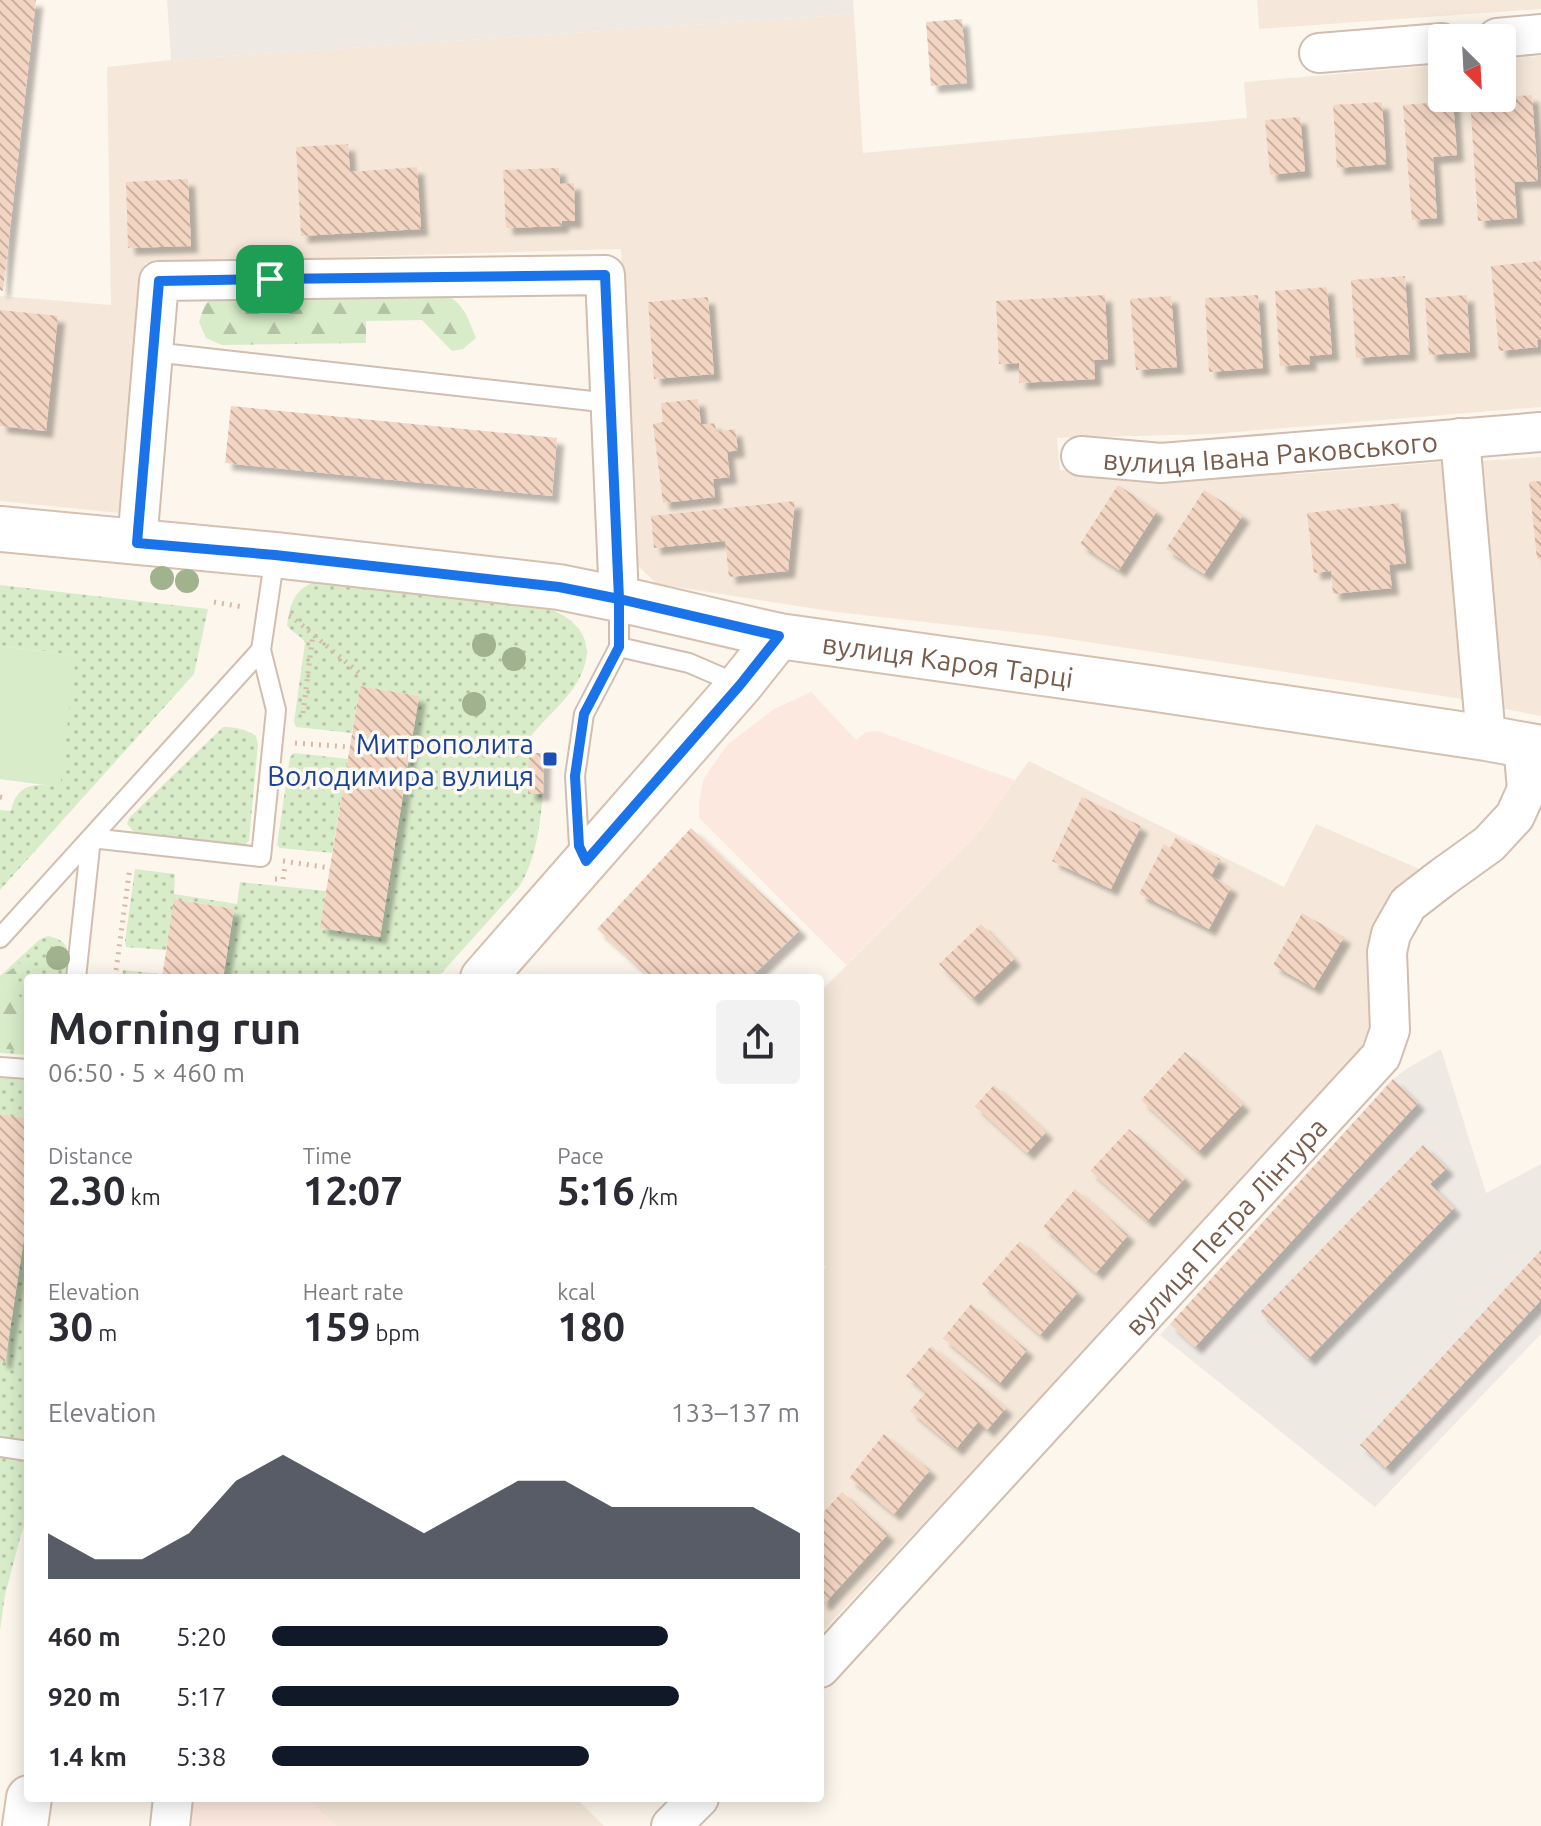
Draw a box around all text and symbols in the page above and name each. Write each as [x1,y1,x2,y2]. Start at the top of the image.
north arrow [1428,24,1516,112]
map controls [1428,24,1516,112]
pin [236,245,304,313]
icon: arrive [248,257,292,301]
street label: вулиця Івана Раковського [1102,425,1439,479]
street label: вулиця Кароя Тарці [820,627,1076,693]
place label: Митрополита Володимира вулиця [267,728,534,791]
marker: Митрополита Володимира вулиця [541,750,559,768]
button: share [716,1000,800,1084]
text: Morning run [48,1003,301,1052]
text: 06:50 · 5 × 460 m [48,1058,245,1087]
street label: вулиця Петра Лінтура [1118,1111,1333,1341]
text: Distance [48,1143,133,1168]
text: Time [303,1143,352,1168]
text: Pace [557,1143,604,1168]
text: 2.30 [48,1168,126,1213]
text: 12:07 [303,1168,403,1213]
text: 5:16 [557,1168,635,1213]
text: km [126,1184,161,1209]
text: /km [635,1184,678,1209]
text: Elevation [48,1279,140,1304]
text: Heart rate [303,1279,404,1304]
text: kcal [557,1279,595,1304]
text: 30 [48,1304,93,1349]
text: 159 [303,1304,370,1349]
text: 180 [557,1304,625,1349]
text: m [93,1320,117,1345]
text: bpm [370,1320,420,1345]
text: Elevation [48,1398,156,1427]
text: 133–137 m [671,1398,800,1427]
text: 460 m [48,1622,121,1651]
text: 5:20 [176,1622,226,1651]
text: 920 m [48,1682,121,1711]
text: 5:17 [176,1682,226,1711]
text: 1.4 km [48,1742,127,1771]
text: 5:38 [176,1742,226,1771]

